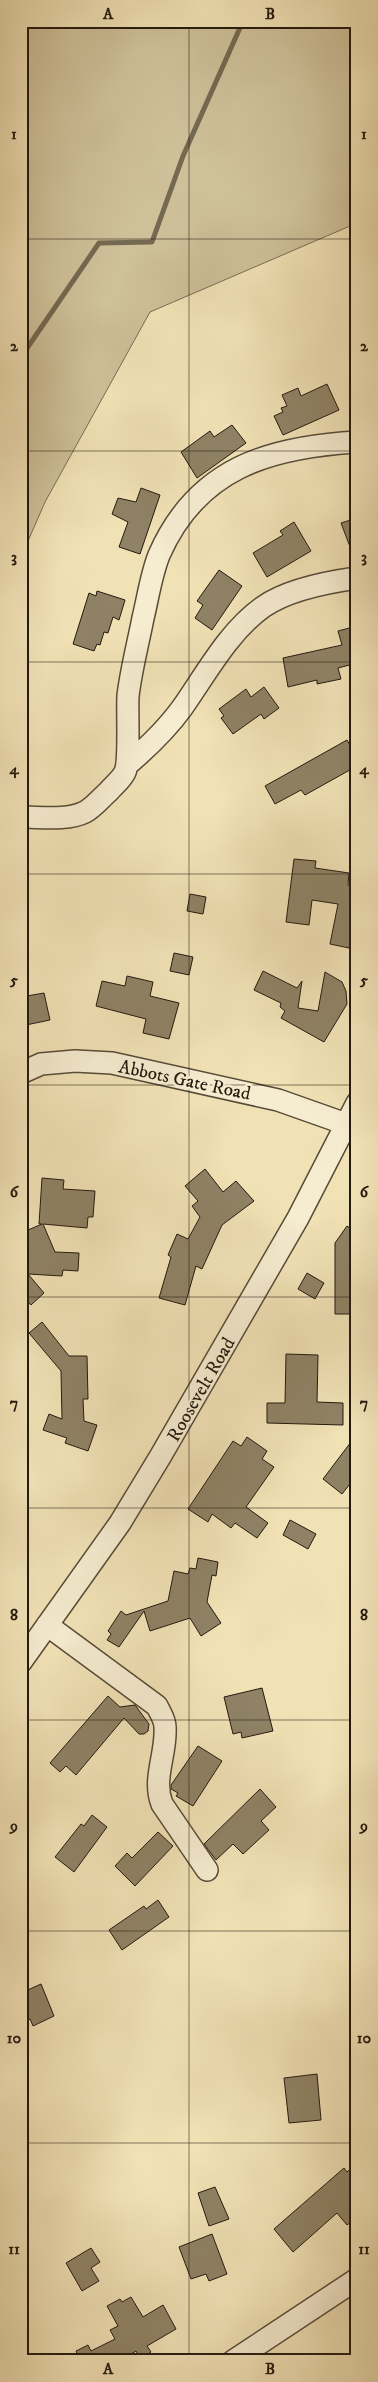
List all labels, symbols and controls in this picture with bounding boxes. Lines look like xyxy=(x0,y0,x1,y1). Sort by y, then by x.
text: A xyxy=(102,4,114,24)
text: B xyxy=(265,4,275,24)
text: 1 xyxy=(11,124,17,144)
text: 1 xyxy=(361,124,367,144)
text: 2 xyxy=(10,336,19,356)
text: 2 xyxy=(360,336,369,356)
text: 3 xyxy=(11,547,17,567)
text: 3 xyxy=(361,547,367,567)
text: 4 xyxy=(8,759,19,779)
text: 4 xyxy=(358,759,369,779)
text: 5 xyxy=(9,970,18,990)
text: 5 xyxy=(359,970,368,990)
street label: Abbots Gate Road xyxy=(117,1055,253,1106)
text: 6 xyxy=(10,1182,20,1202)
text: 6 xyxy=(360,1182,370,1202)
street label: Roosevelt Road xyxy=(162,1333,241,1446)
text: 7 xyxy=(10,1393,18,1413)
text: 7 xyxy=(360,1393,368,1413)
text: 8 xyxy=(10,1605,18,1625)
text: 8 xyxy=(360,1605,368,1625)
text: 9 xyxy=(9,1816,18,1836)
text: 9 xyxy=(359,1816,368,1836)
text: 10 xyxy=(7,2028,22,2048)
text: 10 xyxy=(357,2028,372,2048)
text: 11 xyxy=(8,2239,20,2259)
text: 11 xyxy=(358,2239,370,2259)
text: A xyxy=(102,2359,114,2379)
text: B xyxy=(265,2359,275,2379)

